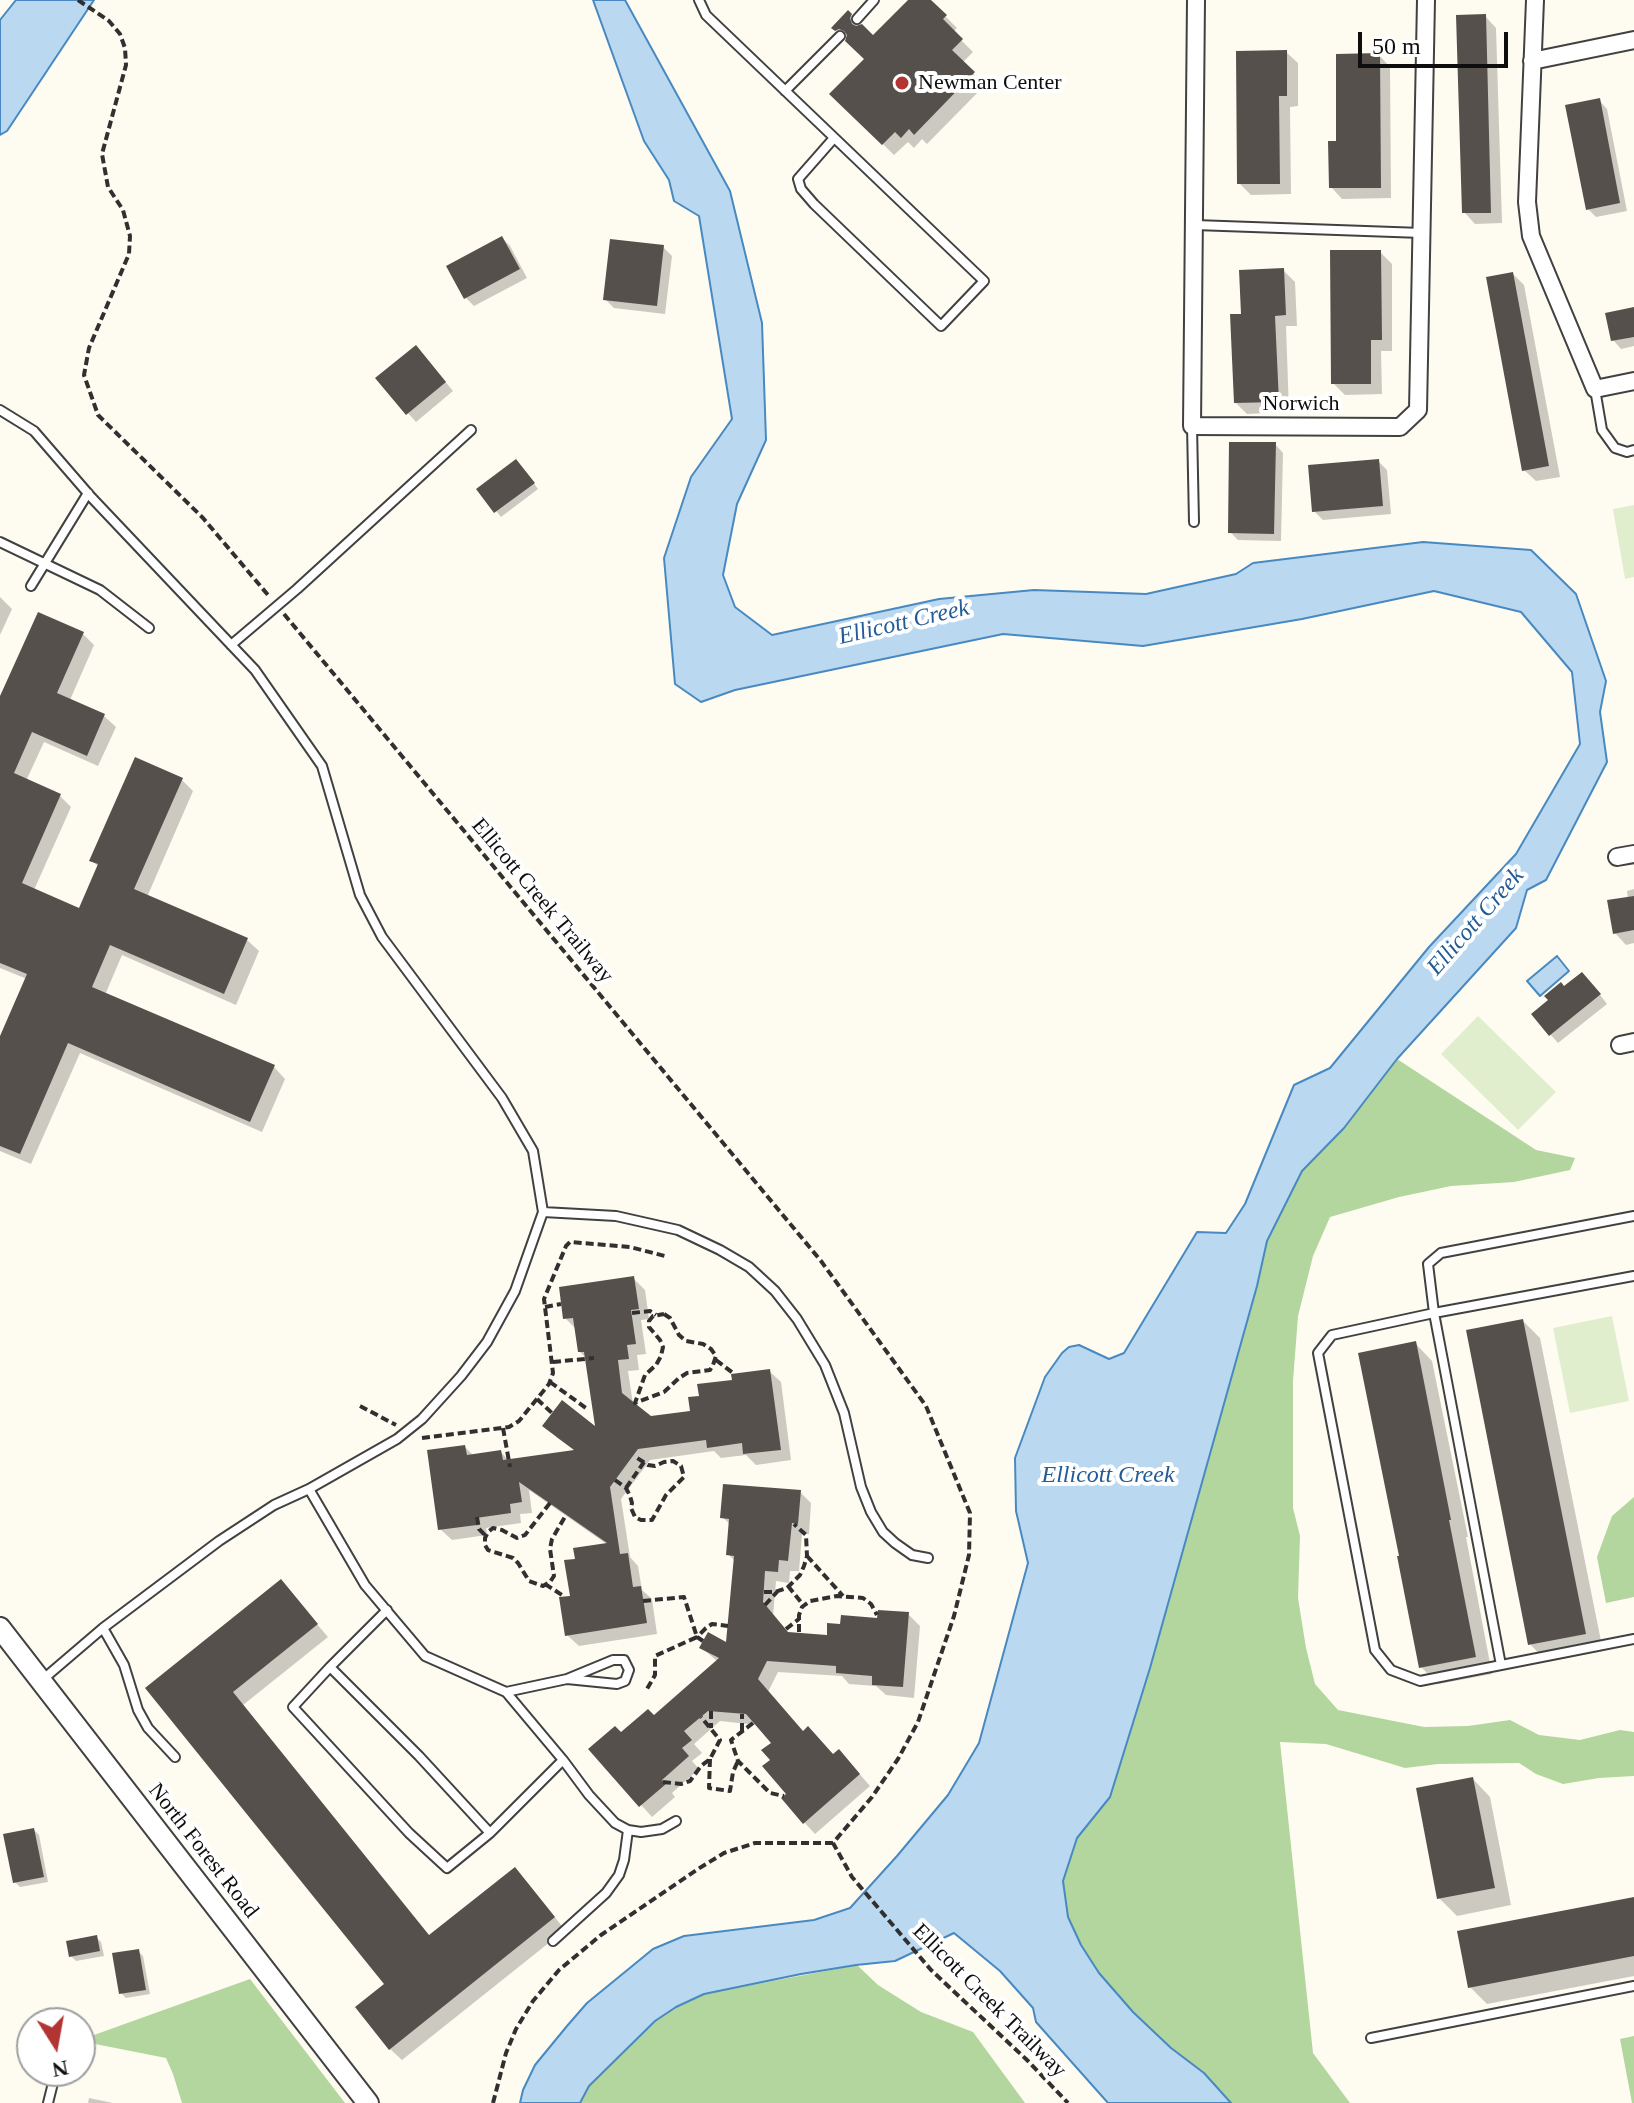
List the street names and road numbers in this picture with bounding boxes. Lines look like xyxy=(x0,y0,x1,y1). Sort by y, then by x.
street label: Norwich xyxy=(1263,391,1339,417)
street label: Ellicott Creek Trailway xyxy=(465,813,619,989)
street label: North Forest Road xyxy=(142,1778,264,1924)
street label: Ellicott Creek Trailway xyxy=(907,1919,1071,2083)

